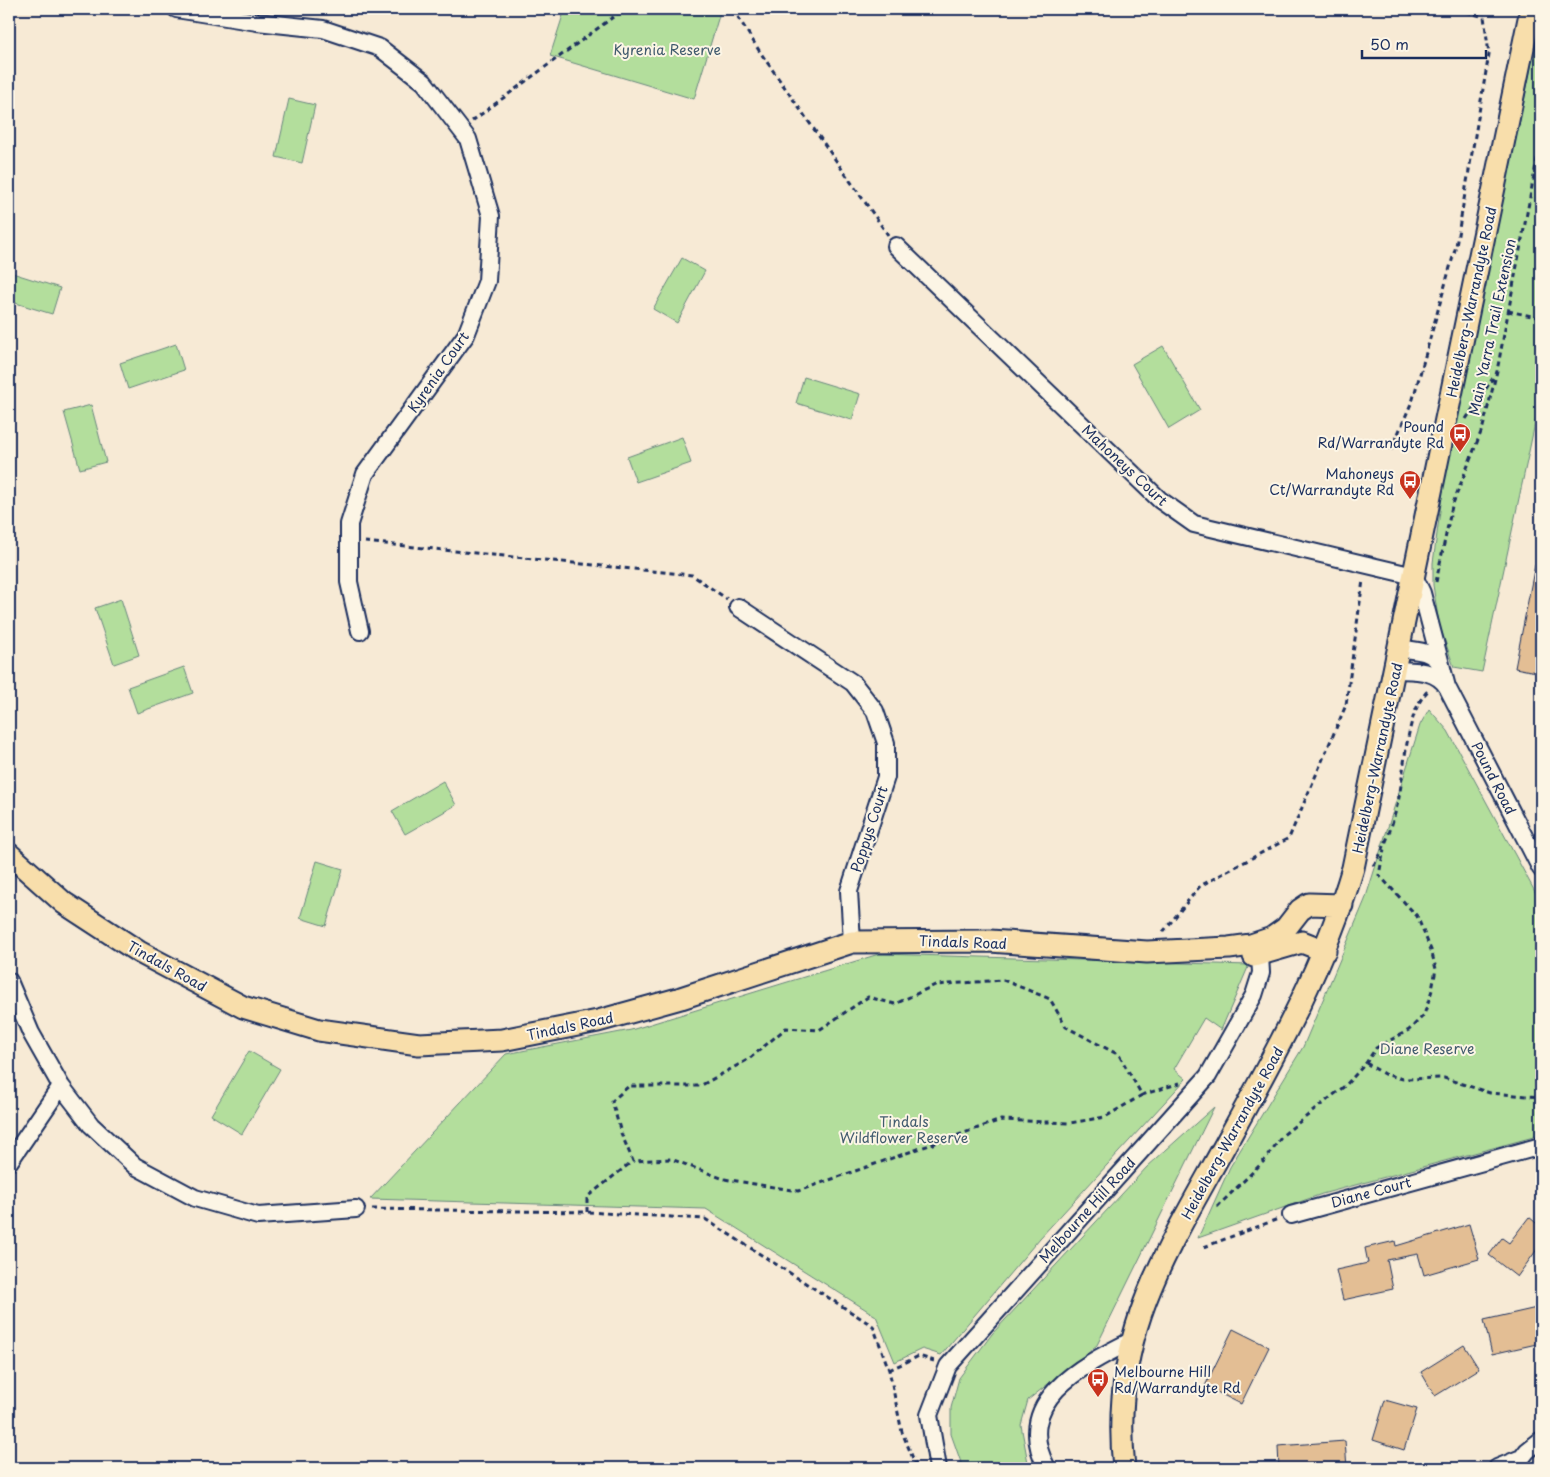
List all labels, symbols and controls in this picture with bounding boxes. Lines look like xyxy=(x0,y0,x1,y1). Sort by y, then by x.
scale bar xyxy=(1362,28,1486,60)
text: 50 m xyxy=(1370,32,1409,55)
park label: Kyrenia Reserve xyxy=(613,39,721,60)
street label: Heidelberg-Warrandyte Road xyxy=(1441,205,1501,399)
street label: Main Yarra Trail Extension xyxy=(1463,237,1521,417)
street label: Kyrenia Court xyxy=(402,327,474,417)
place label: Pound Rd/Warrandyte Rd xyxy=(1317,416,1444,453)
street label: Mahoneys Court xyxy=(1077,420,1173,511)
bus stop icon: Pound Rd/Warrandyte Rd xyxy=(1448,422,1472,453)
place label: Mahoneys Ct/Warrandyte Rd xyxy=(1269,463,1394,500)
bus stop icon: Mahoneys Ct/Warrandyte Rd xyxy=(1398,469,1422,500)
street label: Heidelberg-Warrandyte Road xyxy=(1347,661,1407,855)
street label: Pound Road xyxy=(1467,738,1521,818)
street label: Poppys Court xyxy=(845,783,893,875)
street label: Tindals Road xyxy=(919,930,1007,954)
street label: Tindals Road xyxy=(123,936,211,996)
street label: Tindals Road xyxy=(525,1007,615,1045)
park label: Diane Reserve xyxy=(1380,1038,1474,1059)
street label: Heidelberg-Warrandyte Road xyxy=(1176,1043,1288,1223)
park label: Tindals Wildflower Reserve xyxy=(840,1111,969,1148)
street label: Melbourne Hill Road xyxy=(1034,1153,1140,1267)
street label: Diane Court xyxy=(1329,1171,1414,1213)
place label: Melbourne Hill Rd/Warrandyte Rd xyxy=(1114,1361,1241,1398)
bus stop icon: Melbourne Hill Rd/Warrandyte Rd xyxy=(1086,1367,1110,1398)

